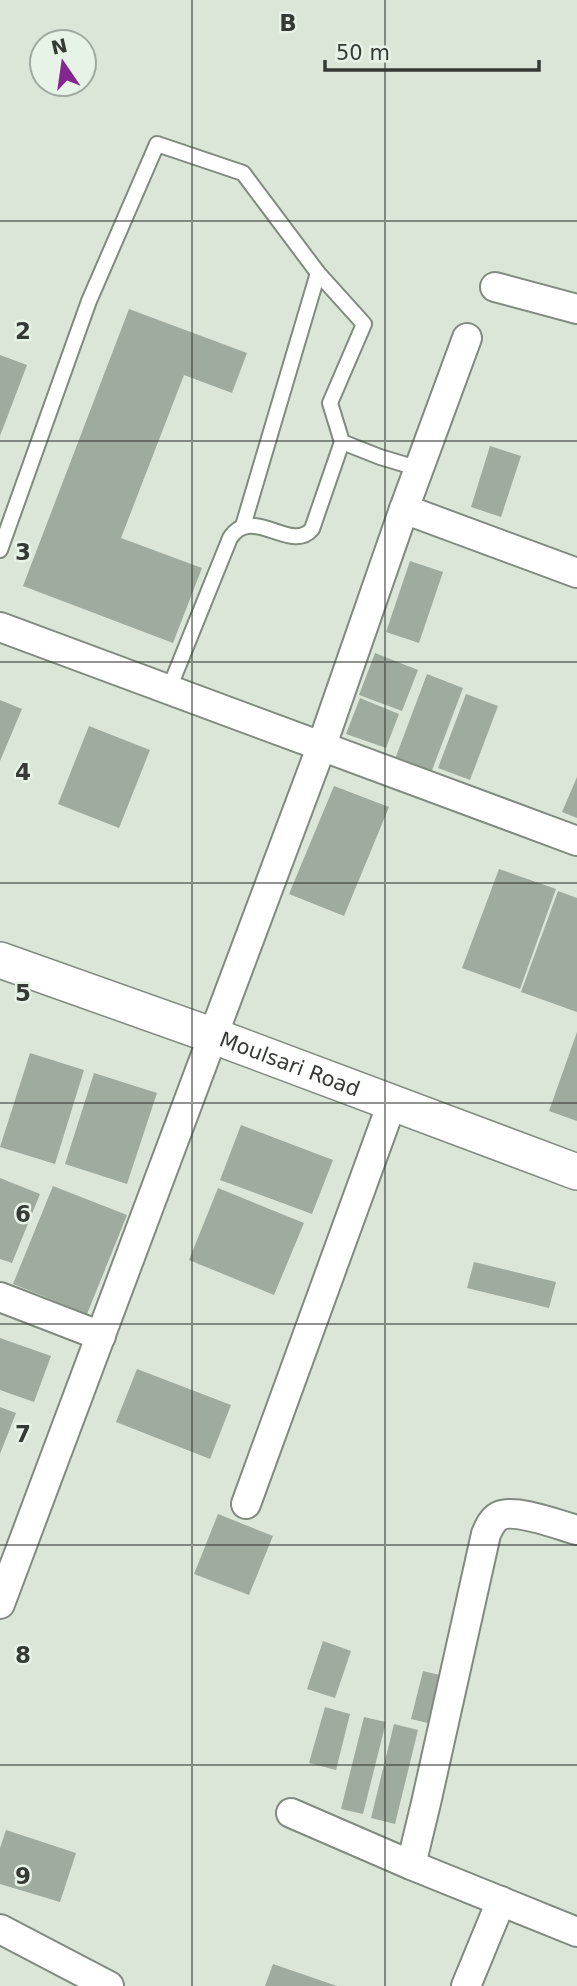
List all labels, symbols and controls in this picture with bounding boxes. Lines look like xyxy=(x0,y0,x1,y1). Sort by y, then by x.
text: B xyxy=(279,10,297,36)
north arrow xyxy=(28,28,98,98)
scale bar xyxy=(325,28,538,72)
text: N xyxy=(49,34,69,59)
text: 50 m xyxy=(336,41,390,65)
text: 2 xyxy=(15,318,31,344)
text: 3 xyxy=(15,539,31,565)
text: 4 xyxy=(15,759,31,785)
text: 5 xyxy=(15,980,31,1006)
street label: Moulsari Road xyxy=(216,1027,363,1102)
text: 6 xyxy=(15,1201,31,1227)
text: 7 xyxy=(15,1421,31,1447)
text: 8 xyxy=(15,1642,31,1668)
text: 9 xyxy=(15,1863,31,1889)

